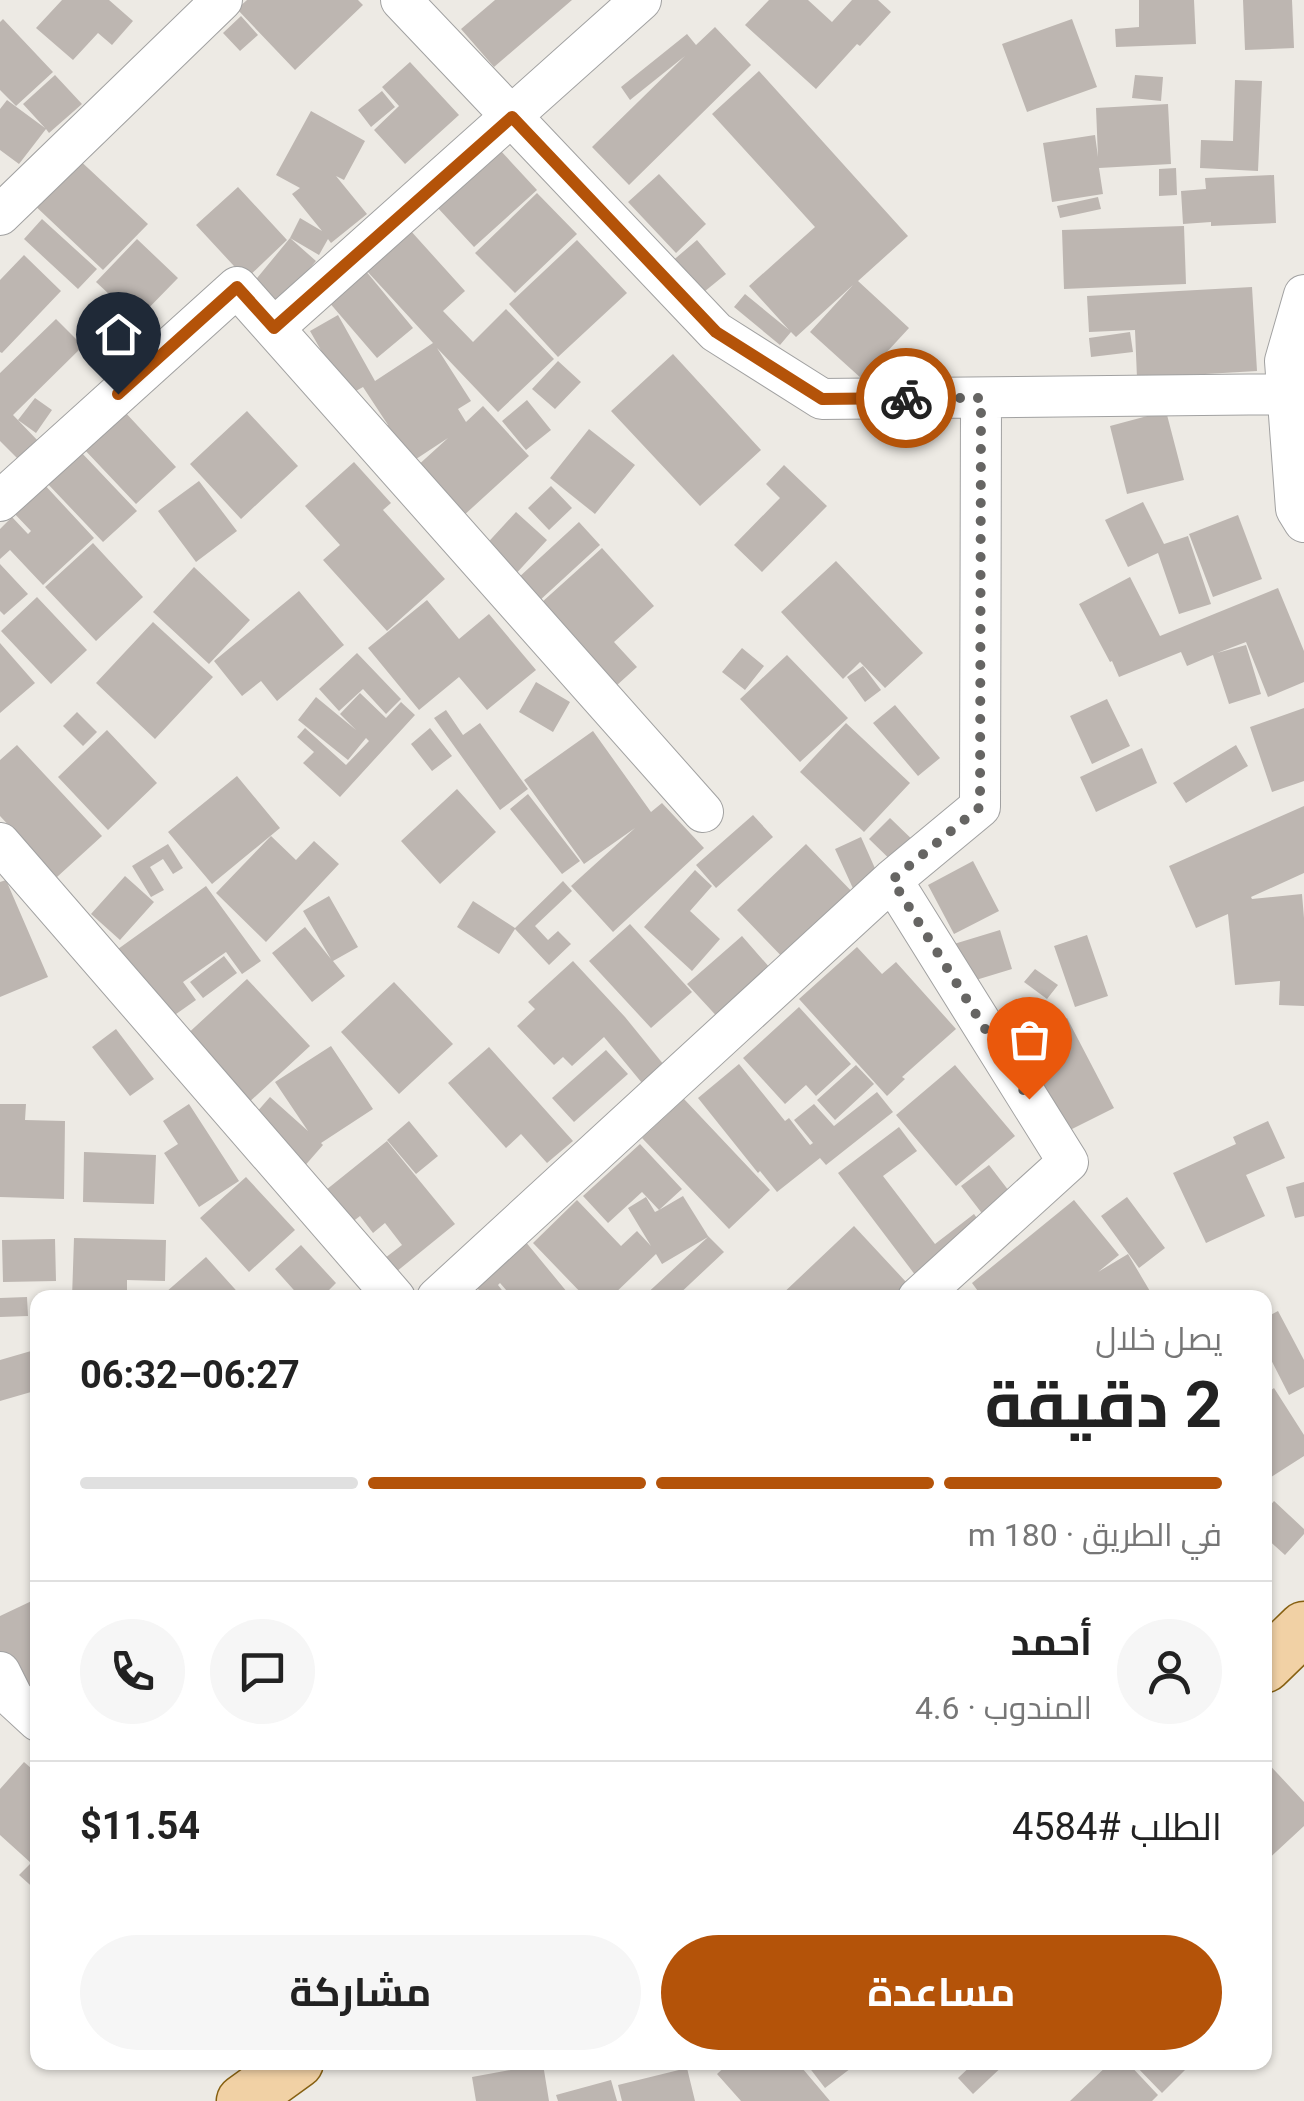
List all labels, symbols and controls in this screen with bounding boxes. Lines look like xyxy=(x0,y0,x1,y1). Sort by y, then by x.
pin xyxy=(76,292,161,395)
icon: home xyxy=(91,307,146,362)
courier xyxy=(856,348,956,448)
icon: bike xyxy=(879,371,934,426)
pin xyxy=(987,997,1072,1100)
icon: bag xyxy=(1002,1012,1057,1067)
text: يصل خلال xyxy=(1095,1320,1222,1358)
text: 06:27–06:32 xyxy=(80,1353,300,1397)
text: 2 دقيقة xyxy=(985,1367,1222,1443)
text: في الطريق · 180 m xyxy=(968,1516,1222,1554)
button: phone xyxy=(80,1619,185,1724)
button: chat xyxy=(210,1619,315,1724)
button: person xyxy=(1117,1619,1222,1724)
text: أحمد xyxy=(1011,1620,1092,1664)
text: المندوب · 4.6 xyxy=(915,1689,1092,1727)
text: $11.54 xyxy=(80,1804,200,1848)
text: الطلب #4584 xyxy=(1012,1805,1222,1849)
button: مشاركة xyxy=(80,1935,641,2050)
button: مساعدة xyxy=(661,1935,1222,2050)

